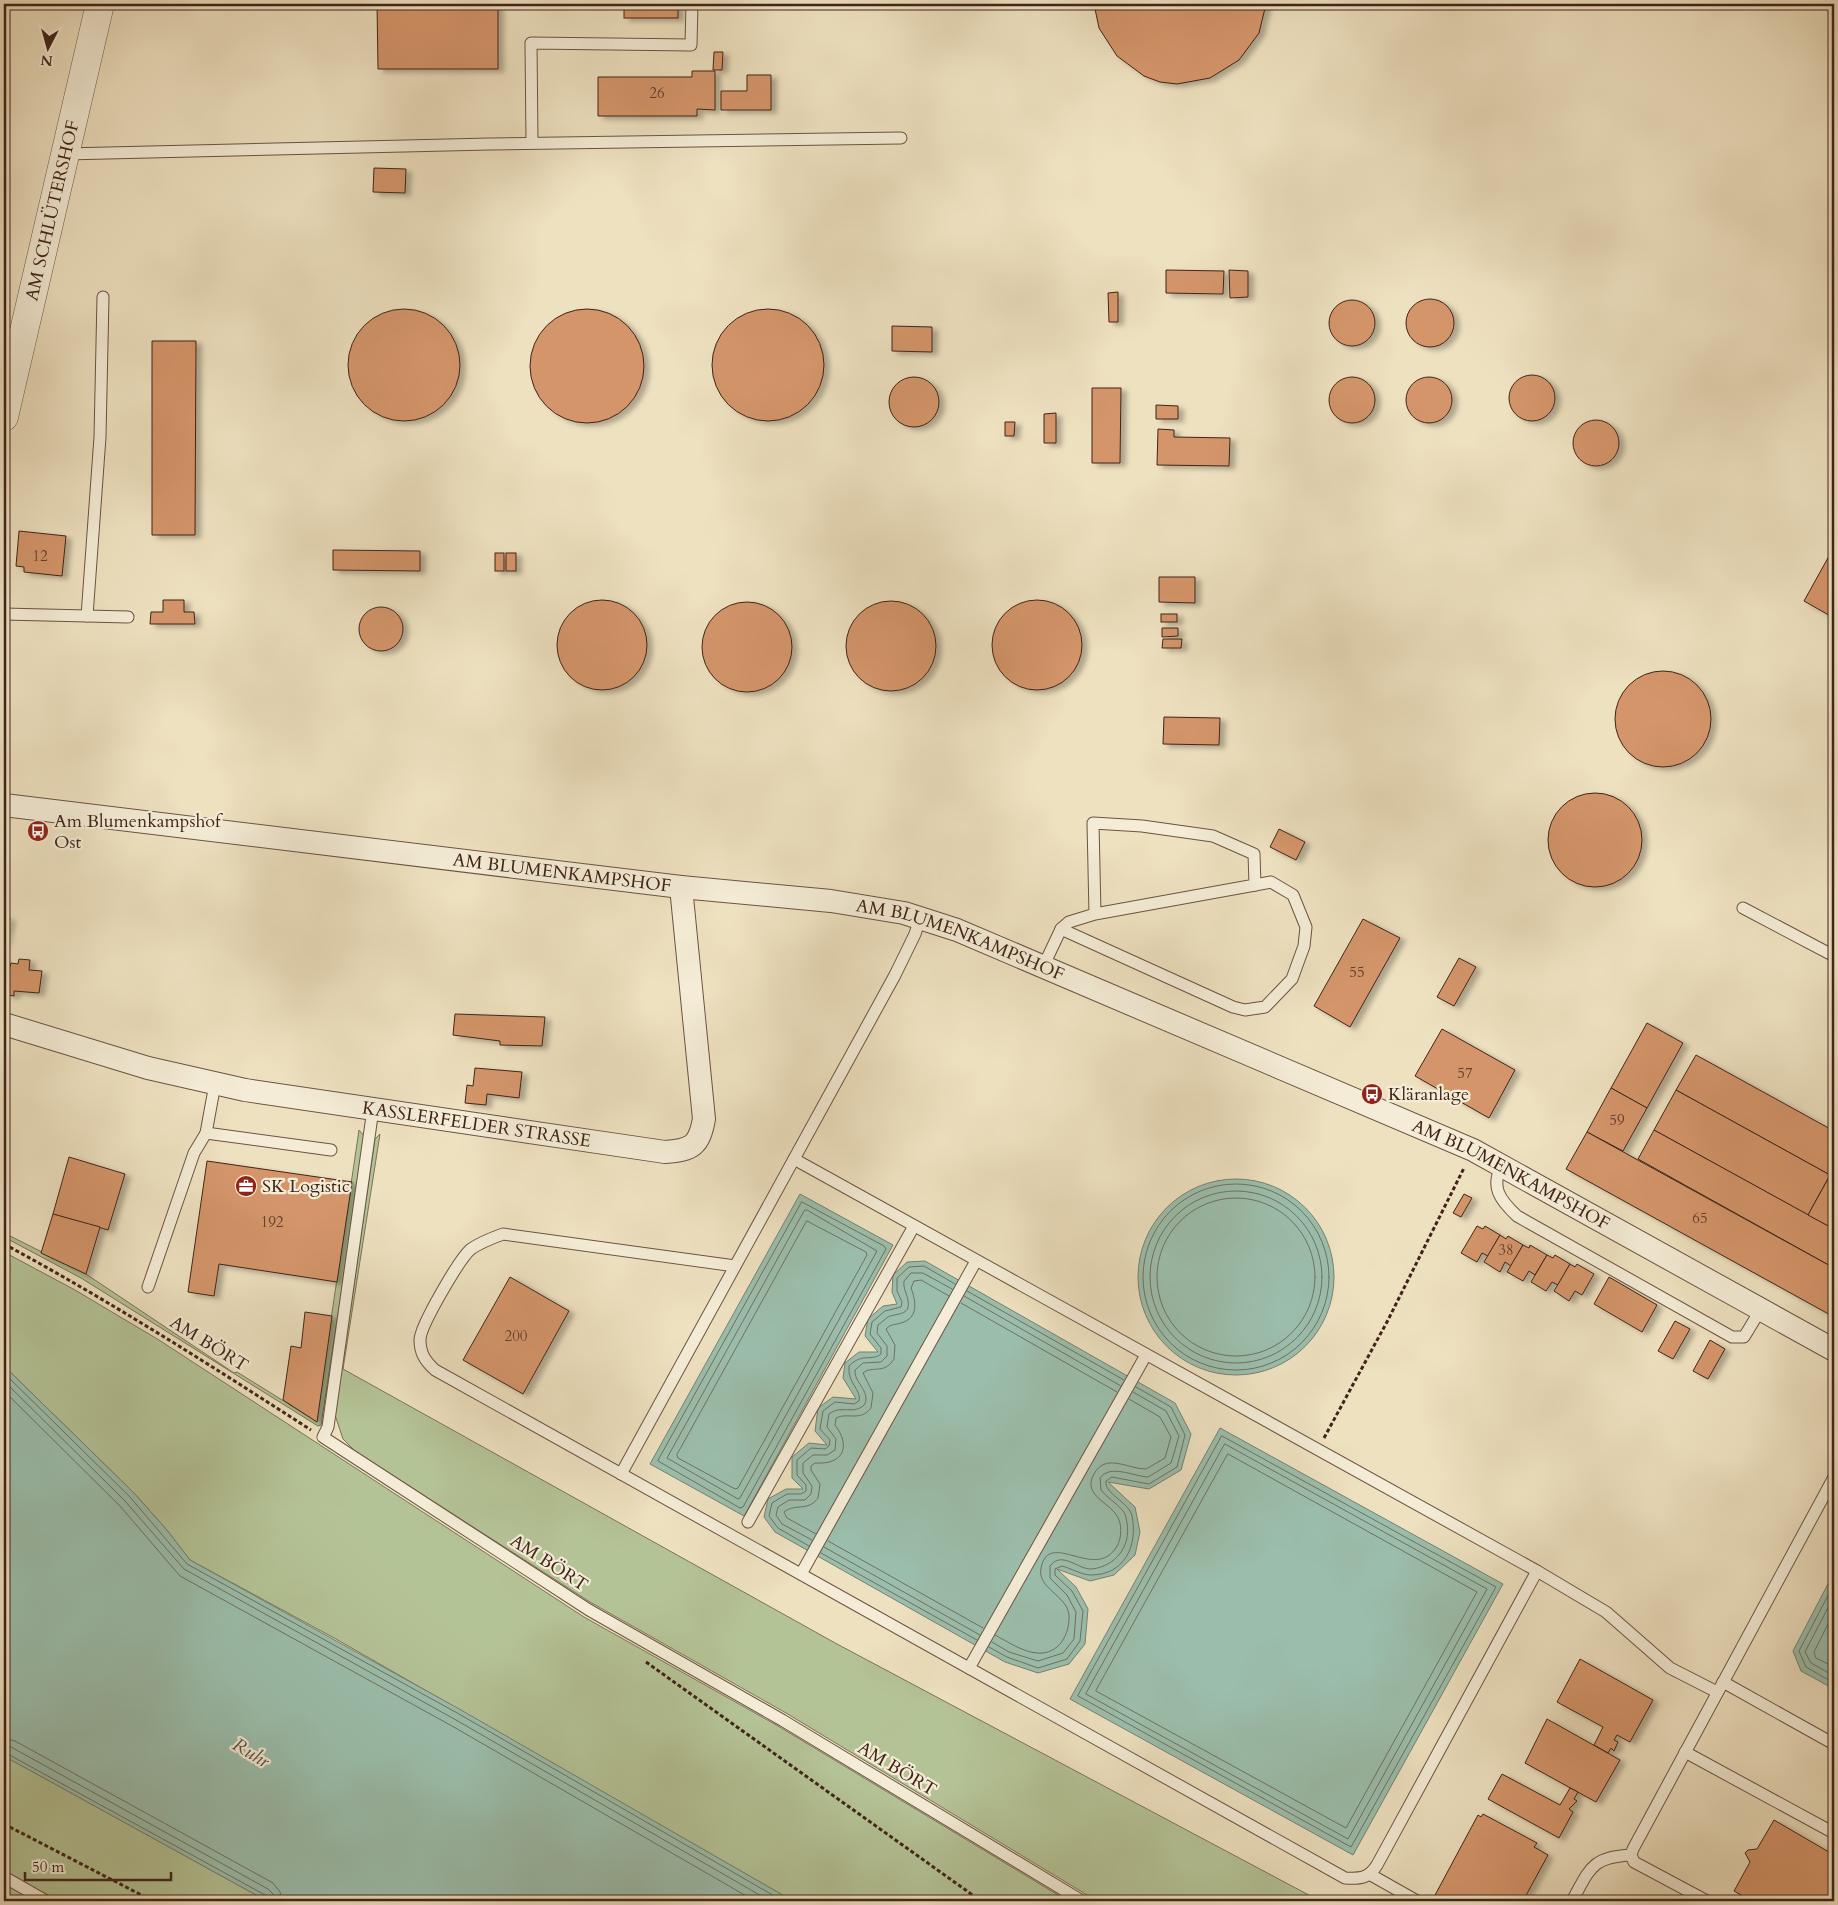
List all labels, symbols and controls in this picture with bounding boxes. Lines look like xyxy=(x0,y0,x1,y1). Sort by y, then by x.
north arrow xyxy=(22,22,72,72)
text: N xyxy=(40,50,54,71)
house number: 26 xyxy=(649,83,665,103)
street label: AM SCHLÜTERSHOF xyxy=(19,118,85,303)
house number: 12 xyxy=(32,546,48,566)
place label: Am Blumenkampshof Ost xyxy=(54,809,224,855)
bus stop icon: Am Blumenkampshof Ost xyxy=(26,819,50,843)
street label: AM BLUMENKAMPSHOF xyxy=(451,847,672,898)
street label: AM BLUMENKAMPSHOF xyxy=(854,893,1068,987)
house number: 55 xyxy=(1349,962,1365,982)
house number: 57 xyxy=(1457,1063,1473,1083)
bus stop icon: Kläranlage xyxy=(1360,1082,1384,1106)
place label: Kläranlage xyxy=(1388,1082,1469,1107)
street label: KASSLERFELDER STRASSE xyxy=(360,1095,592,1153)
house number: 59 xyxy=(1609,1110,1625,1130)
street label: AM BLUMENKAMPSHOF xyxy=(1408,1113,1614,1236)
office icon: SK Logistic xyxy=(234,1174,258,1198)
place label: SK Logistic xyxy=(262,1174,350,1199)
house number: 65 xyxy=(1692,1208,1708,1228)
house number: 192 xyxy=(260,1212,284,1232)
house number: 38 xyxy=(1498,1240,1514,1260)
street label: AM BÖRT xyxy=(165,1310,253,1378)
house number: 200 xyxy=(504,1326,528,1346)
street label: AM BÖRT xyxy=(505,1529,593,1597)
water label: Ruhr xyxy=(228,1732,275,1775)
street label: AM BÖRT xyxy=(853,1736,941,1802)
scale bar xyxy=(25,1850,171,1882)
text: 50 m xyxy=(32,1857,64,1877)

